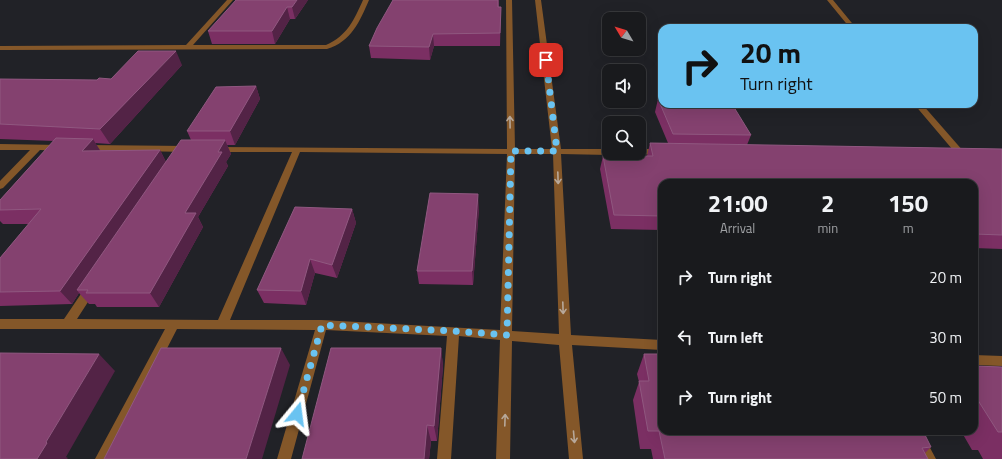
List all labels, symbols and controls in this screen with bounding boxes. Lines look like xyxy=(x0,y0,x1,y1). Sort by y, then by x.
north arrow xyxy=(602,12,646,56)
map controls xyxy=(602,12,646,160)
text: 20 m xyxy=(740,31,801,74)
icon: right xyxy=(674,40,726,92)
pin xyxy=(529,43,563,77)
icon: arrive xyxy=(535,49,557,71)
button: sound xyxy=(602,64,646,108)
text: Turn right xyxy=(740,70,813,97)
one-way arrow xyxy=(506,116,514,129)
button: search xyxy=(602,116,646,160)
one-way arrow xyxy=(554,171,562,184)
text: 21:00 xyxy=(708,185,768,221)
text: 2 xyxy=(821,185,835,221)
text: 150 xyxy=(888,185,928,221)
text: Arrival xyxy=(720,218,755,238)
text: min xyxy=(817,218,838,238)
text: m xyxy=(903,218,914,238)
icon: right xyxy=(674,266,696,288)
text: Turn right xyxy=(708,266,772,289)
text: 20 m xyxy=(929,266,962,289)
one-way arrow xyxy=(560,301,567,314)
icon: left xyxy=(674,326,696,348)
text: Turn left xyxy=(708,326,763,349)
text: 30 m xyxy=(929,326,962,349)
icon: right xyxy=(674,386,696,408)
text: Turn right xyxy=(708,386,772,409)
text: 50 m xyxy=(929,386,962,409)
position arrow xyxy=(276,393,318,435)
one-way arrow xyxy=(501,414,508,427)
one-way arrow xyxy=(570,430,578,443)

